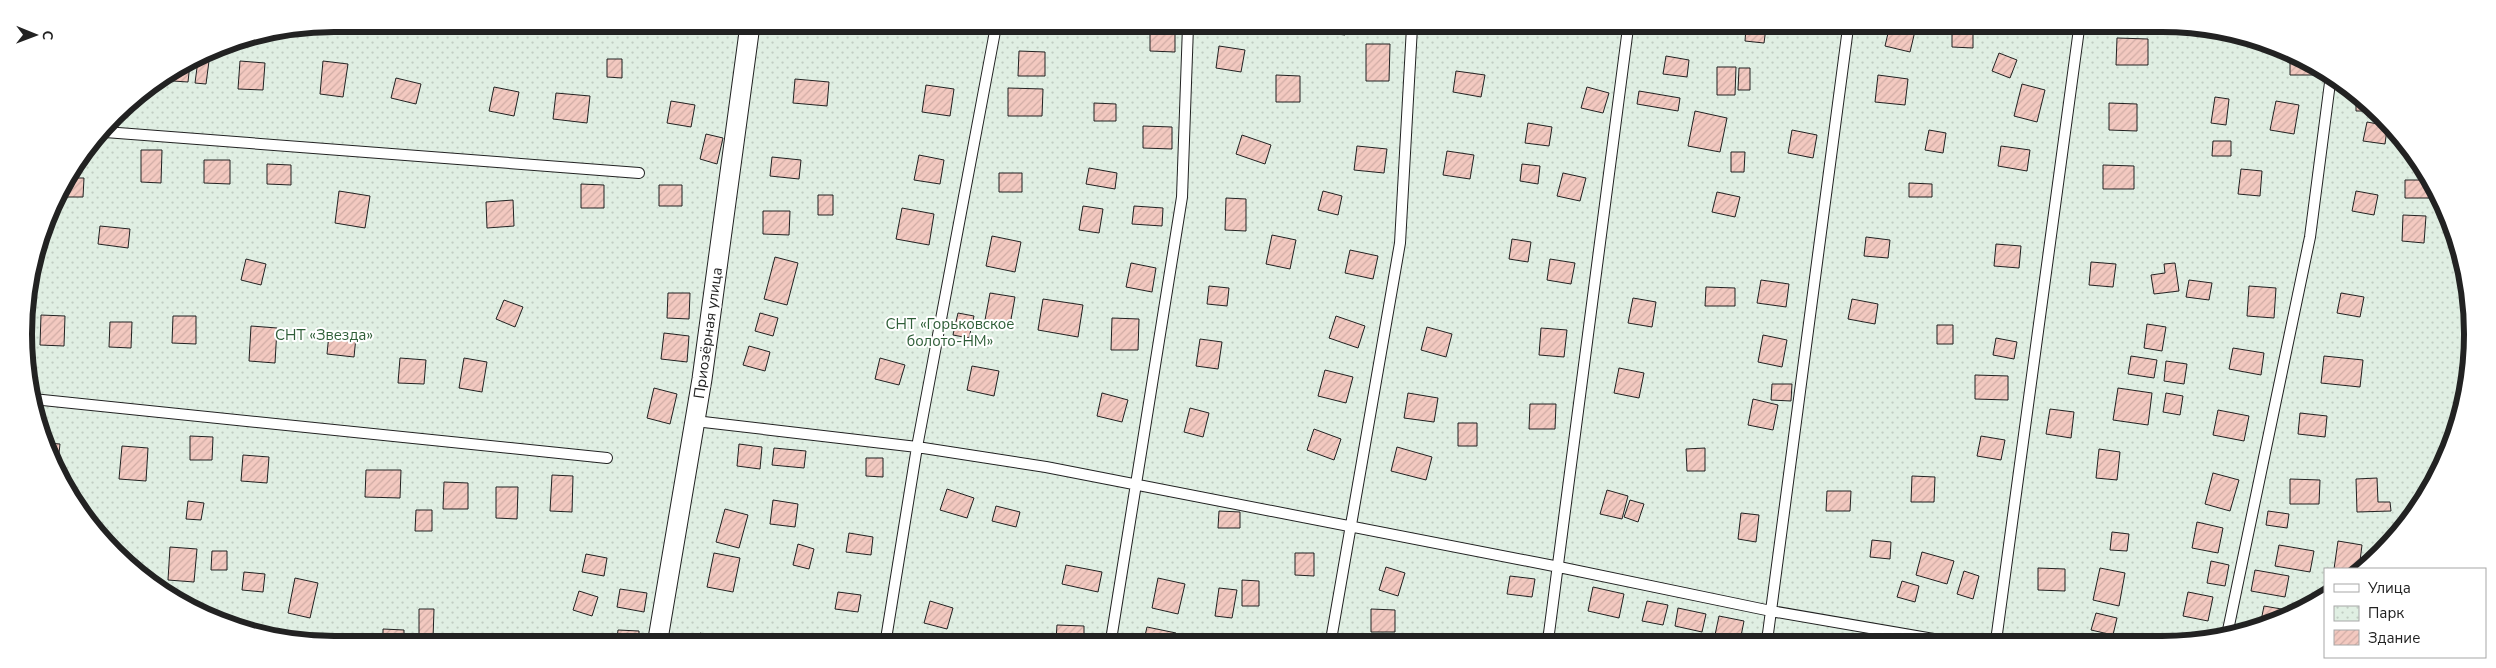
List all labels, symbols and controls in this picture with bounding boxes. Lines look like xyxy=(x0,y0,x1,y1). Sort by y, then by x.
north arrow xyxy=(10,10,60,60)
text: С xyxy=(38,30,57,41)
street label: Приозёрная улица xyxy=(689,266,727,400)
park label: СНТ «Горьковское болото-НМ» xyxy=(886,314,1014,351)
park label: СНТ «Звезда» xyxy=(275,325,373,345)
legend xyxy=(2324,568,2486,658)
text: Улица xyxy=(2367,578,2411,598)
text: Парк xyxy=(2368,603,2404,623)
text: Здание xyxy=(2368,628,2420,648)

